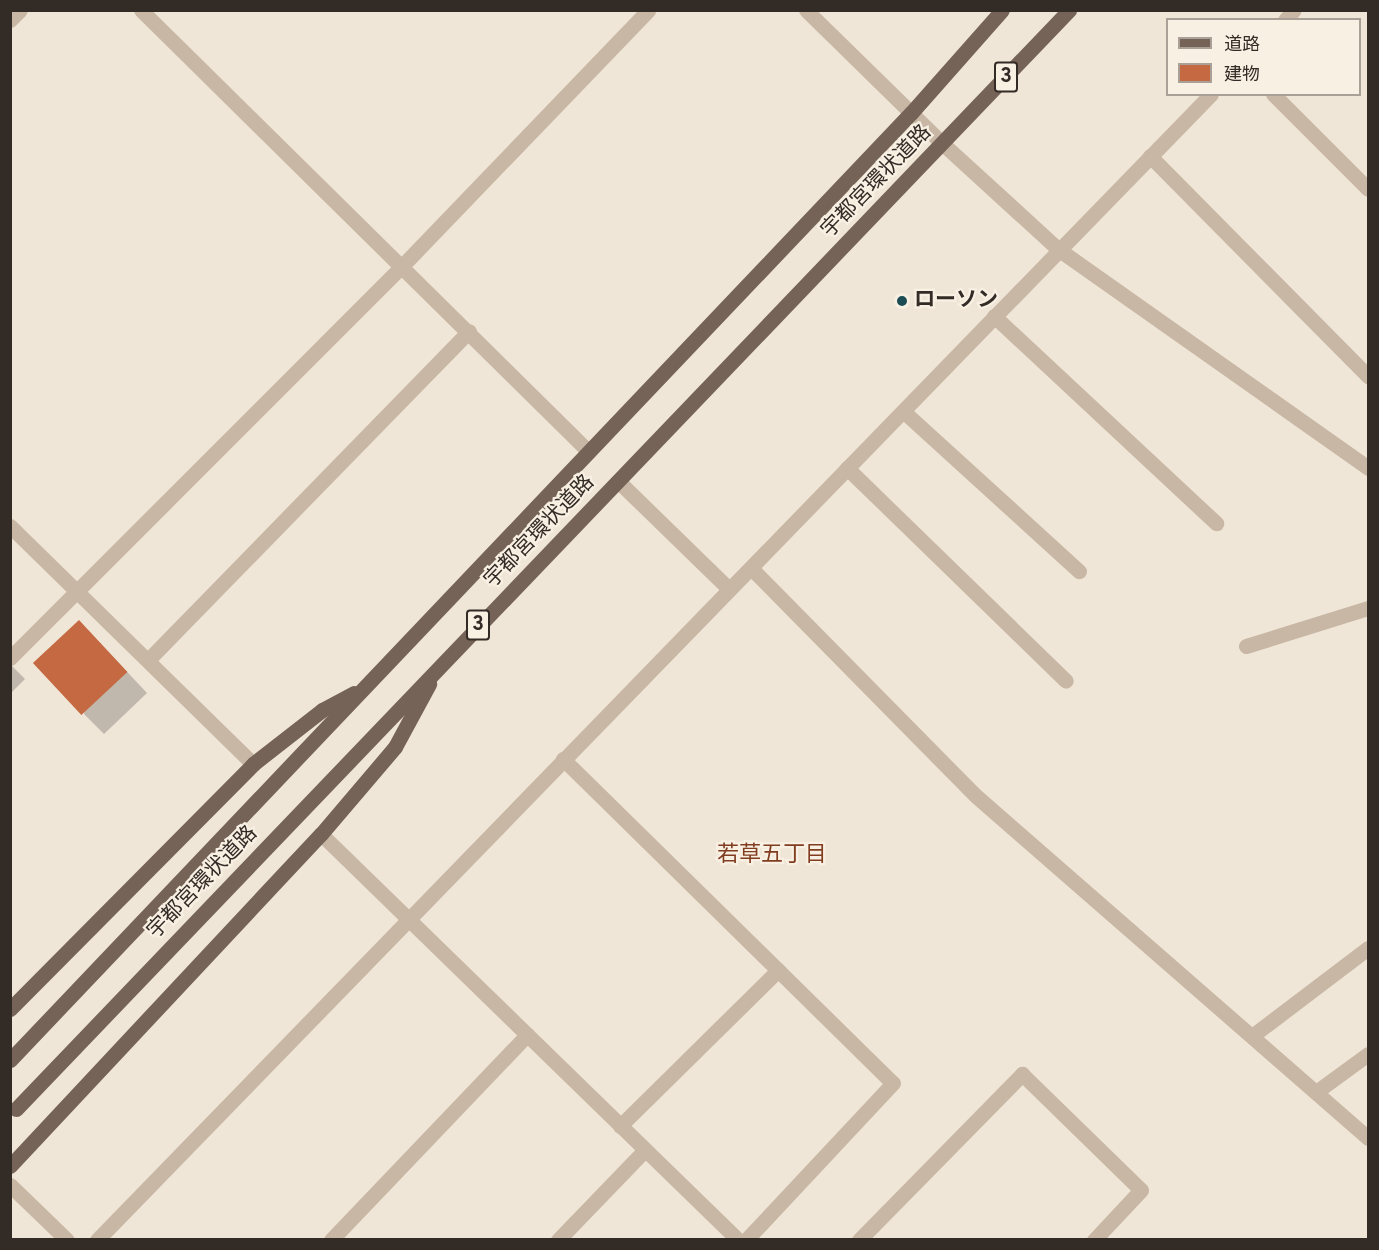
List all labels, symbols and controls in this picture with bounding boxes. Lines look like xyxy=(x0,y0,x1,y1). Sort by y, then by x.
legend xyxy=(1166,18,1361,96)
text: 道路 xyxy=(1224,34,1260,57)
road number: 3 xyxy=(994,60,1018,94)
text: 建物 xyxy=(1224,64,1260,87)
street label: 宇都宮環状道路 xyxy=(817,120,937,244)
place label: ローソン xyxy=(914,288,998,314)
marker: ローソン xyxy=(895,294,909,308)
street label: 宇都宮環状道路 xyxy=(480,470,600,594)
road number: 3 xyxy=(466,608,490,642)
street label: 宇都宮環状道路 xyxy=(143,821,263,945)
district label: 若草五丁目 xyxy=(717,843,827,869)

